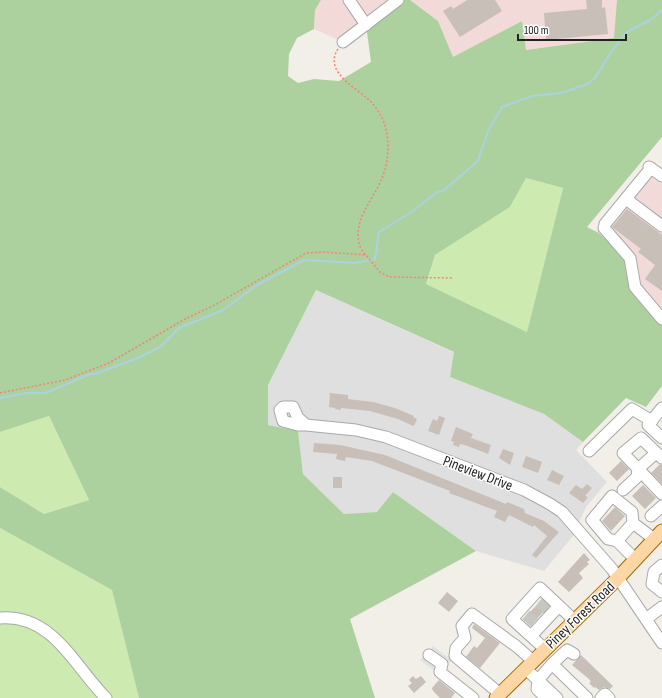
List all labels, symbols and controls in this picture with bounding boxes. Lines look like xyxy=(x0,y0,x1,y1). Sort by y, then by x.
scale bar xyxy=(518,16,626,42)
text: 100 m xyxy=(524,23,549,38)
street label: Pineview Drive xyxy=(440,452,515,495)
street label: Piney Forest Road xyxy=(542,578,619,653)

